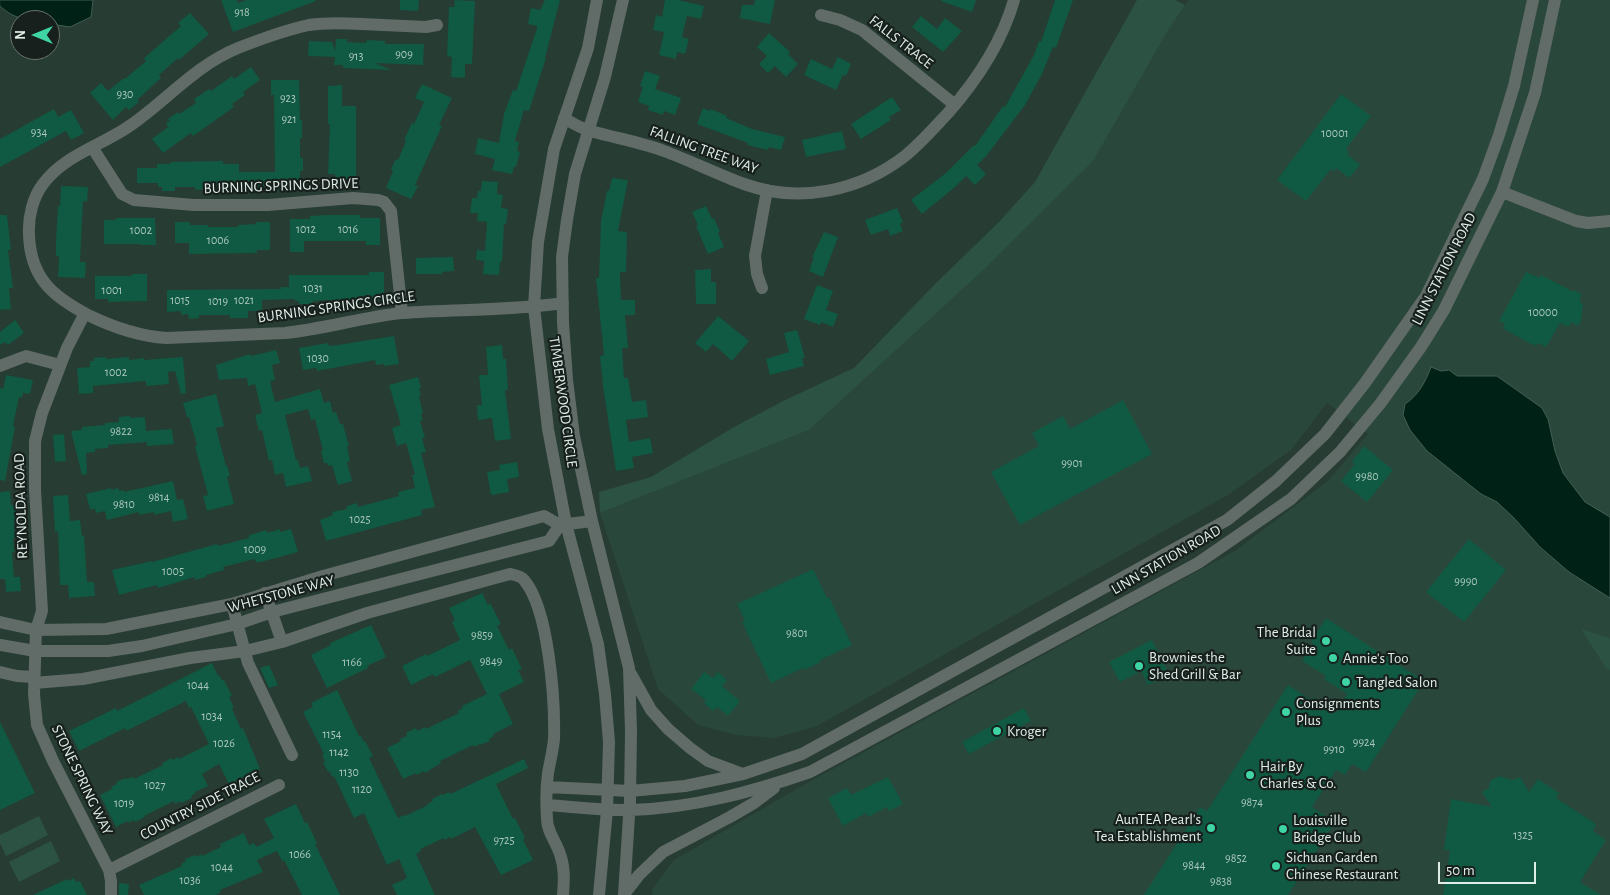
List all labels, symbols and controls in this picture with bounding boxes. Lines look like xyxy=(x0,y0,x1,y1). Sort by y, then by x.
house number: 918 xyxy=(234,5,250,19)
north arrow xyxy=(10,10,60,60)
street label: FALLS TRACE xyxy=(866,12,936,72)
text: N xyxy=(14,30,28,40)
house number: 909 xyxy=(395,47,413,61)
house number: 913 xyxy=(349,49,363,63)
house number: 930 xyxy=(117,87,133,101)
house number: 923 xyxy=(280,91,296,105)
house number: 921 xyxy=(281,112,297,126)
street label: FALLING TREE WAY xyxy=(647,122,761,178)
house number: 934 xyxy=(31,125,47,139)
house number: 10001 xyxy=(1321,126,1349,140)
street label: BURNING SPRINGS DRIVE xyxy=(203,174,359,198)
street label: LINN STATION ROAD xyxy=(1408,210,1480,328)
house number: 1012 xyxy=(296,222,316,236)
house number: 1016 xyxy=(338,222,358,236)
house number: 1002 xyxy=(130,223,152,237)
house number: 1006 xyxy=(207,233,229,247)
house number: 1031 xyxy=(303,281,323,295)
house number: 1001 xyxy=(102,283,122,297)
street label: BURNING SPRINGS CIRCLE xyxy=(256,287,416,327)
house number: 1015 xyxy=(170,293,190,307)
house number: 1021 xyxy=(234,293,254,307)
house number: 1019 xyxy=(208,294,228,308)
house number: 10000 xyxy=(1528,305,1558,319)
street label: TIMBERWOOD CIRCLE xyxy=(545,335,581,469)
house number: 1030 xyxy=(307,351,329,365)
house number: 1002 xyxy=(105,365,127,379)
house number: 9822 xyxy=(110,424,132,438)
street label: REYNOLDA ROAD xyxy=(10,453,32,559)
house number: 9901 xyxy=(1061,456,1083,470)
house number: 9980 xyxy=(1355,469,1379,483)
house number: 9814 xyxy=(148,490,170,504)
house number: 9810 xyxy=(113,497,135,511)
house number: 1025 xyxy=(350,512,370,526)
street label: LINN STATION ROAD xyxy=(1108,521,1224,599)
house number: 1009 xyxy=(244,542,266,556)
house number: 1005 xyxy=(162,564,184,578)
street label: WHETSTONE WAY xyxy=(226,571,336,617)
house number: 9990 xyxy=(1454,574,1478,588)
place label: The Bridal Suite xyxy=(1257,623,1316,658)
house number: 9801 xyxy=(786,626,808,640)
house number: 9859 xyxy=(471,628,493,642)
marker: The Bridal Suite xyxy=(1320,635,1332,647)
place label: Brownies the Shed Grill & Bar xyxy=(1149,648,1241,683)
place label: Annie's Too xyxy=(1343,649,1409,667)
marker: Annie's Too xyxy=(1327,652,1339,664)
house number: 9849 xyxy=(480,654,502,668)
house number: 1166 xyxy=(342,655,362,669)
marker: Brownies the Shed Grill & Bar xyxy=(1133,660,1145,672)
place label: Tangled Salon xyxy=(1356,673,1437,691)
marker: Tangled Salon xyxy=(1340,676,1352,688)
house number: 1044 xyxy=(187,678,209,692)
place label: Consignments Plus xyxy=(1296,694,1380,729)
marker: Consignments Plus xyxy=(1280,706,1292,718)
house number: 1034 xyxy=(201,709,223,723)
street label: STONE SPRING WAY xyxy=(47,722,117,838)
place label: Kroger xyxy=(1007,722,1046,740)
marker: Kroger xyxy=(991,725,1003,737)
house number: 1154 xyxy=(322,727,342,741)
house number: 9924 xyxy=(1353,735,1375,749)
house number: 1026 xyxy=(213,736,235,750)
house number: 9910 xyxy=(1323,742,1345,756)
house number: 1142 xyxy=(329,745,349,759)
place label: Hair By Charles & Co. xyxy=(1260,757,1336,792)
house number: 1130 xyxy=(339,765,359,779)
street label: COUNTRY SIDE TRACE xyxy=(137,768,263,844)
marker: Hair By Charles & Co. xyxy=(1244,769,1256,781)
house number: 1027 xyxy=(145,778,165,792)
house number: 1120 xyxy=(352,782,372,796)
house number: 9874 xyxy=(1241,795,1263,809)
house number: 1019 xyxy=(114,796,134,810)
place label: AunTEA Pearl's Tea Establishment xyxy=(1094,810,1201,845)
place label: Louisville Bridge Club xyxy=(1293,811,1361,846)
marker: AunTEA Pearl's Tea Establishment xyxy=(1205,822,1217,834)
marker: Louisville Bridge Club xyxy=(1277,823,1289,835)
house number: 1325 xyxy=(1513,828,1533,842)
house number: 9725 xyxy=(493,833,515,847)
house number: 1066 xyxy=(289,847,311,861)
place label: Sichuan Garden Chinese Restaurant xyxy=(1286,848,1398,883)
house number: 9852 xyxy=(1225,851,1247,865)
scale bar xyxy=(1440,852,1538,884)
house number: 9844 xyxy=(1183,858,1205,872)
house number: 1044 xyxy=(211,860,233,874)
marker: Sichuan Garden Chinese Restaurant xyxy=(1270,860,1282,872)
text: 50 m xyxy=(1446,863,1475,878)
house number: 1036 xyxy=(179,873,201,887)
house number: 9838 xyxy=(1210,874,1232,888)

